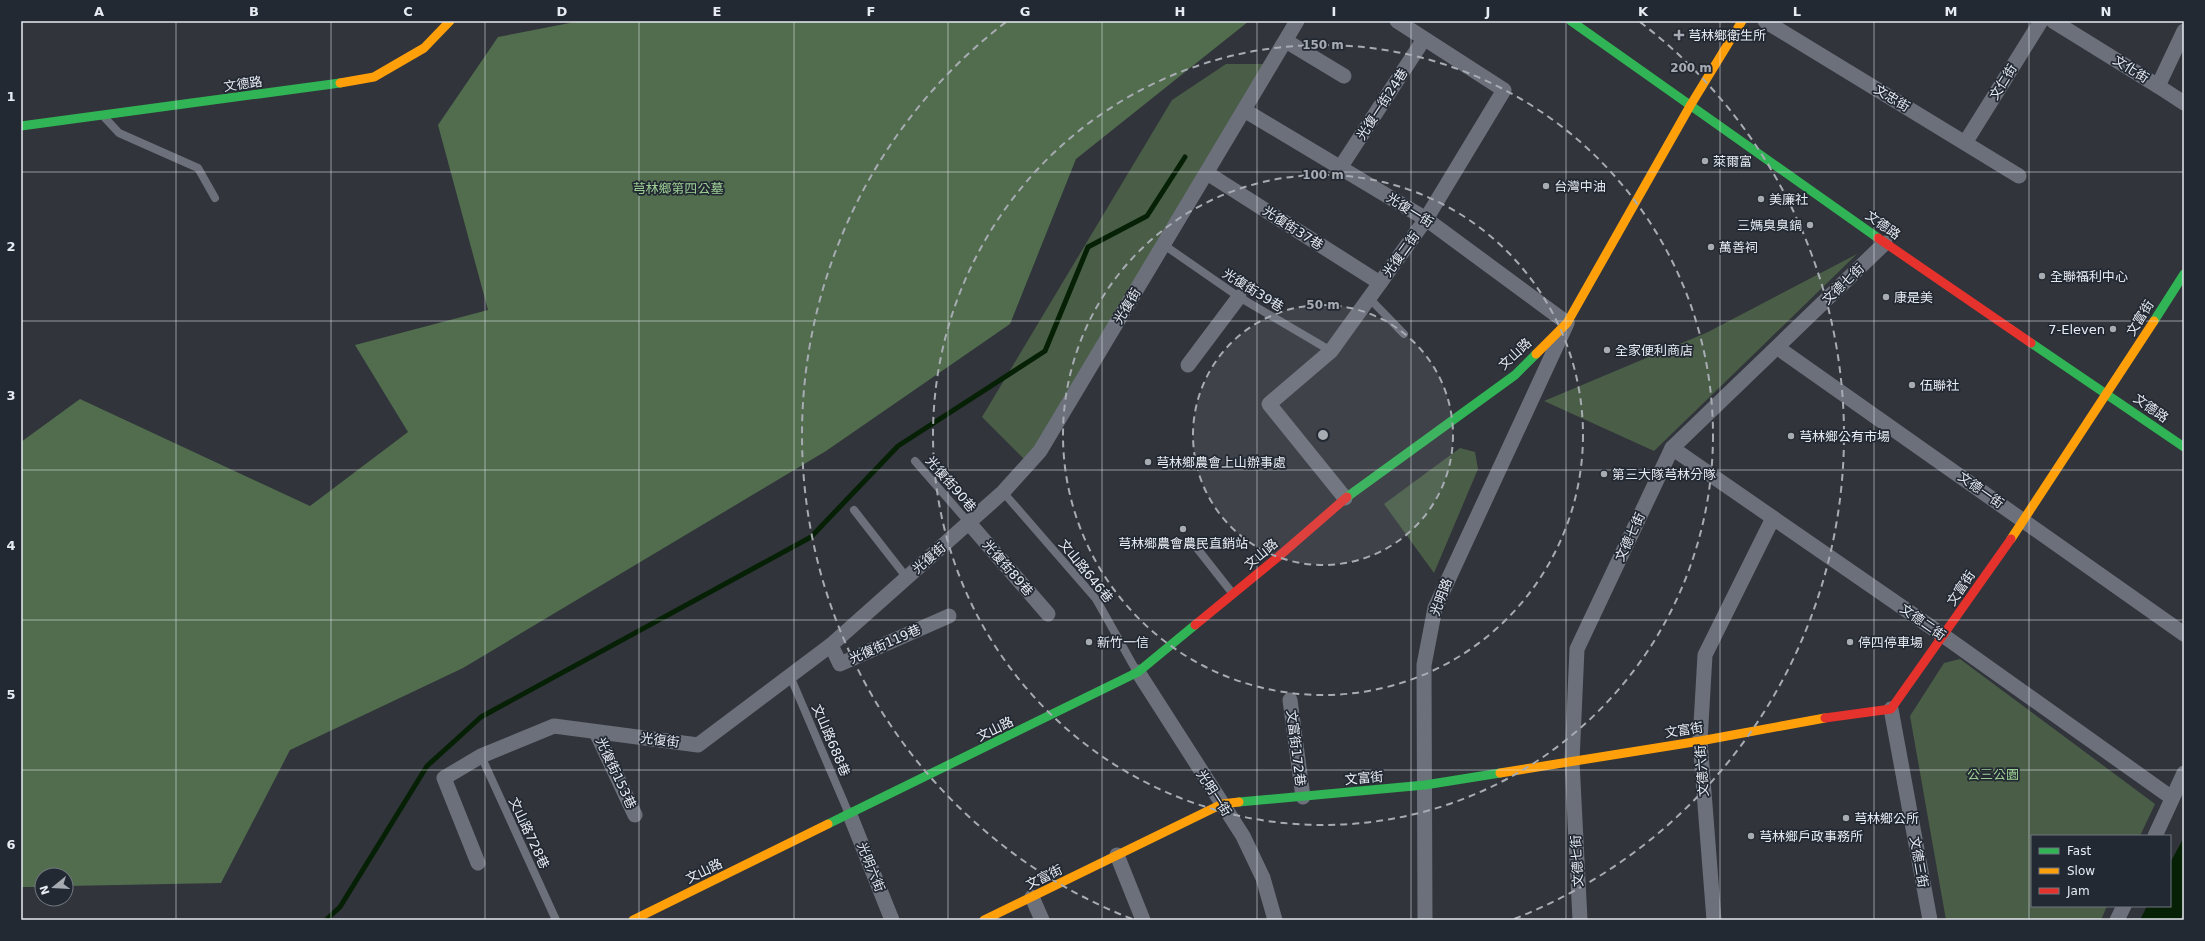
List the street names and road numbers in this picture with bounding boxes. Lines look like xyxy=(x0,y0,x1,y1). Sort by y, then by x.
street label: 文化街 xyxy=(2110,52,2152,86)
street label: 文仁街 xyxy=(1986,61,2020,103)
street label: 光復一街24巷 xyxy=(1354,66,1410,142)
street label: 文德路 xyxy=(223,74,263,94)
street label: 文忠街 xyxy=(1871,82,1913,114)
street label: 光復一街 xyxy=(1384,190,1436,230)
street label: 光復街37巷 xyxy=(1260,203,1326,253)
street label: 文德路 xyxy=(1863,208,1903,242)
street label: 光復二街 xyxy=(1380,229,1422,279)
street label: 文德七街 xyxy=(1819,261,1867,307)
street label: 光復街39巷 xyxy=(1220,265,1286,315)
street label: 光復街 xyxy=(1111,285,1143,327)
street label: 文富街 xyxy=(2123,297,2157,339)
street label: 文山路 xyxy=(1496,335,1534,373)
street label: 文德路 xyxy=(2131,391,2171,425)
street label: 光復街90巷 xyxy=(923,453,979,515)
street label: 文德一街 xyxy=(1955,469,2007,511)
street label: 文德七街 xyxy=(1612,510,1648,564)
street label: 文山路646巷 xyxy=(1056,536,1116,606)
street label: 文山路 xyxy=(1241,536,1281,572)
street label: 光復街89巷 xyxy=(980,537,1036,599)
street label: 光復街 xyxy=(909,540,949,576)
street label: 文富街 xyxy=(1944,568,1978,608)
street label: 光明路 xyxy=(1427,576,1455,618)
street label: 文德二街 xyxy=(1897,601,1949,643)
street label: 光復街119巷 xyxy=(847,622,923,666)
street label: 文山路688巷 xyxy=(809,702,853,778)
street label: 文富街172巷 xyxy=(1284,709,1308,787)
street label: 文山路 xyxy=(974,714,1016,744)
street label: 文富街 xyxy=(1664,720,1704,740)
street label: 光復街 xyxy=(640,730,680,750)
street label: 光復街153巷 xyxy=(593,735,639,811)
street label: 文德六街 xyxy=(1693,745,1711,797)
street label: 光明一街 xyxy=(1194,767,1234,819)
street label: 文富街 xyxy=(1344,769,1384,787)
street label: 文山路728巷 xyxy=(506,795,552,871)
street label: 文德七街 xyxy=(1568,835,1586,887)
street label: 文德三街 xyxy=(1907,835,1931,889)
street label: 光明六街 xyxy=(854,840,888,894)
street label: 文山路 xyxy=(683,856,725,886)
street label: 文富街 xyxy=(1023,862,1065,892)

